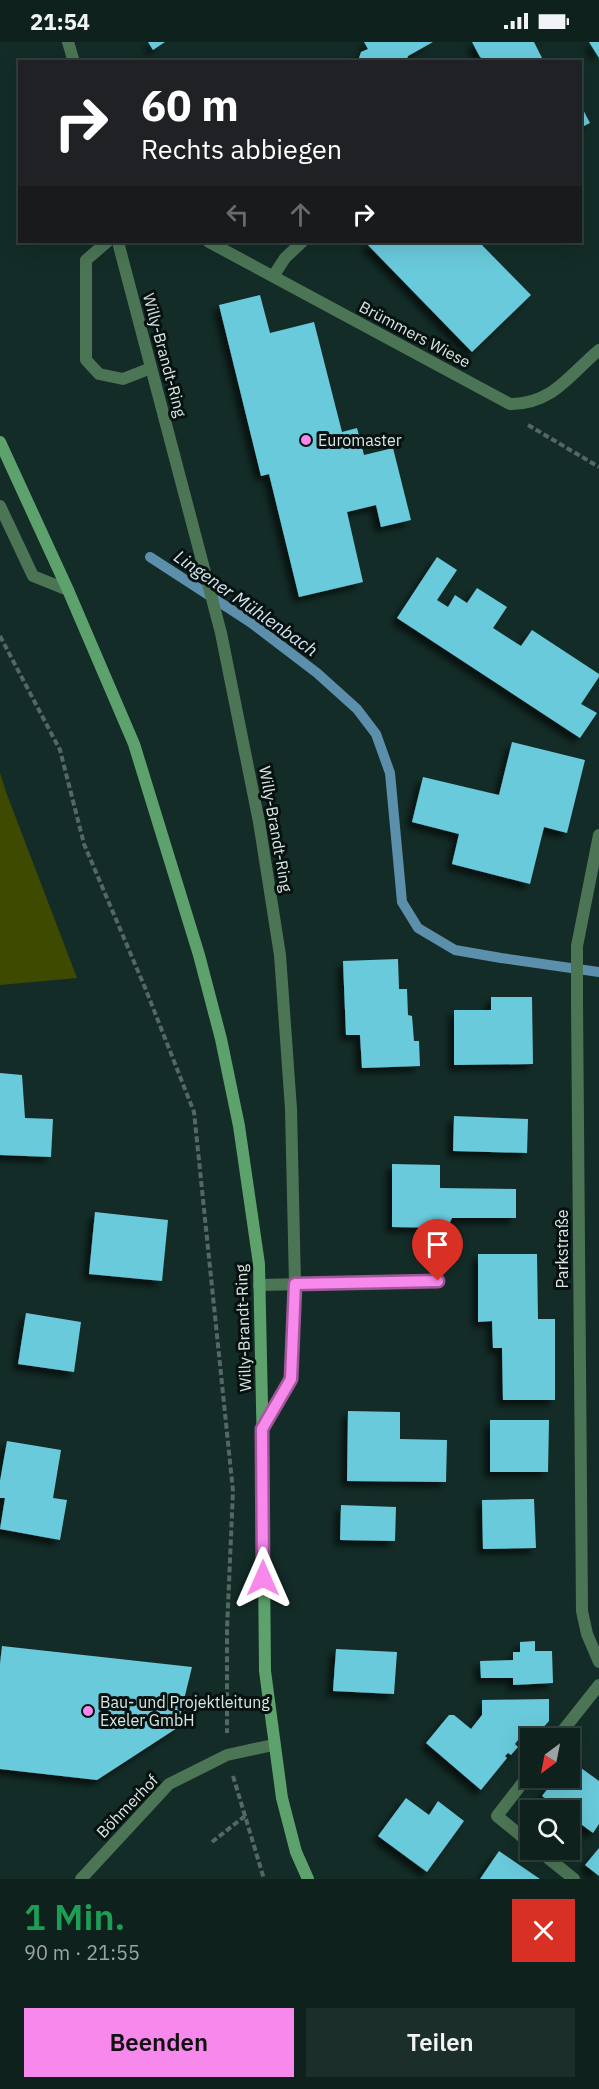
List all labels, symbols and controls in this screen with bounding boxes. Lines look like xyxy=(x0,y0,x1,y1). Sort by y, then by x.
text: 21:54 xyxy=(30,7,90,36)
text: 60 m xyxy=(141,78,239,133)
icon: right xyxy=(42,84,120,162)
text: Rechts abbiegen xyxy=(141,131,342,166)
icon: left xyxy=(221,198,254,231)
icon: ahead xyxy=(284,198,317,231)
icon: right xyxy=(347,198,380,231)
street label: Willy-Brandt-Ring xyxy=(139,291,191,420)
street label: Brümmers Wiese xyxy=(356,296,474,372)
place label: Euromaster xyxy=(318,430,402,450)
marker: Euromaster xyxy=(299,433,313,447)
water label: Lingener Mühlenbach xyxy=(170,545,322,661)
street label: Willy-Brandt-Ring xyxy=(255,764,297,894)
street label: Parkstraße xyxy=(552,1209,572,1288)
pin xyxy=(412,1219,463,1281)
icon: arrive xyxy=(421,1228,454,1261)
street label: Willy-Brandt-Ring xyxy=(231,1263,255,1392)
position arrow xyxy=(231,1546,295,1610)
place label: Bau- und Projektleitung Exeler GmbH xyxy=(100,1692,270,1730)
marker: Bau- und Projektleitung Exeler GmbH xyxy=(81,1704,95,1718)
north arrow xyxy=(520,1728,580,1788)
map controls xyxy=(520,1728,580,1860)
street label: Böhmerhof xyxy=(92,1770,162,1842)
button: search xyxy=(520,1800,580,1860)
text: 1 Min. xyxy=(24,1893,125,1940)
button: close xyxy=(512,1899,575,1962)
text: 90 m · 21:55 xyxy=(24,1939,140,1966)
button: Beenden xyxy=(24,2008,294,2077)
button: Teilen xyxy=(306,2008,575,2077)

